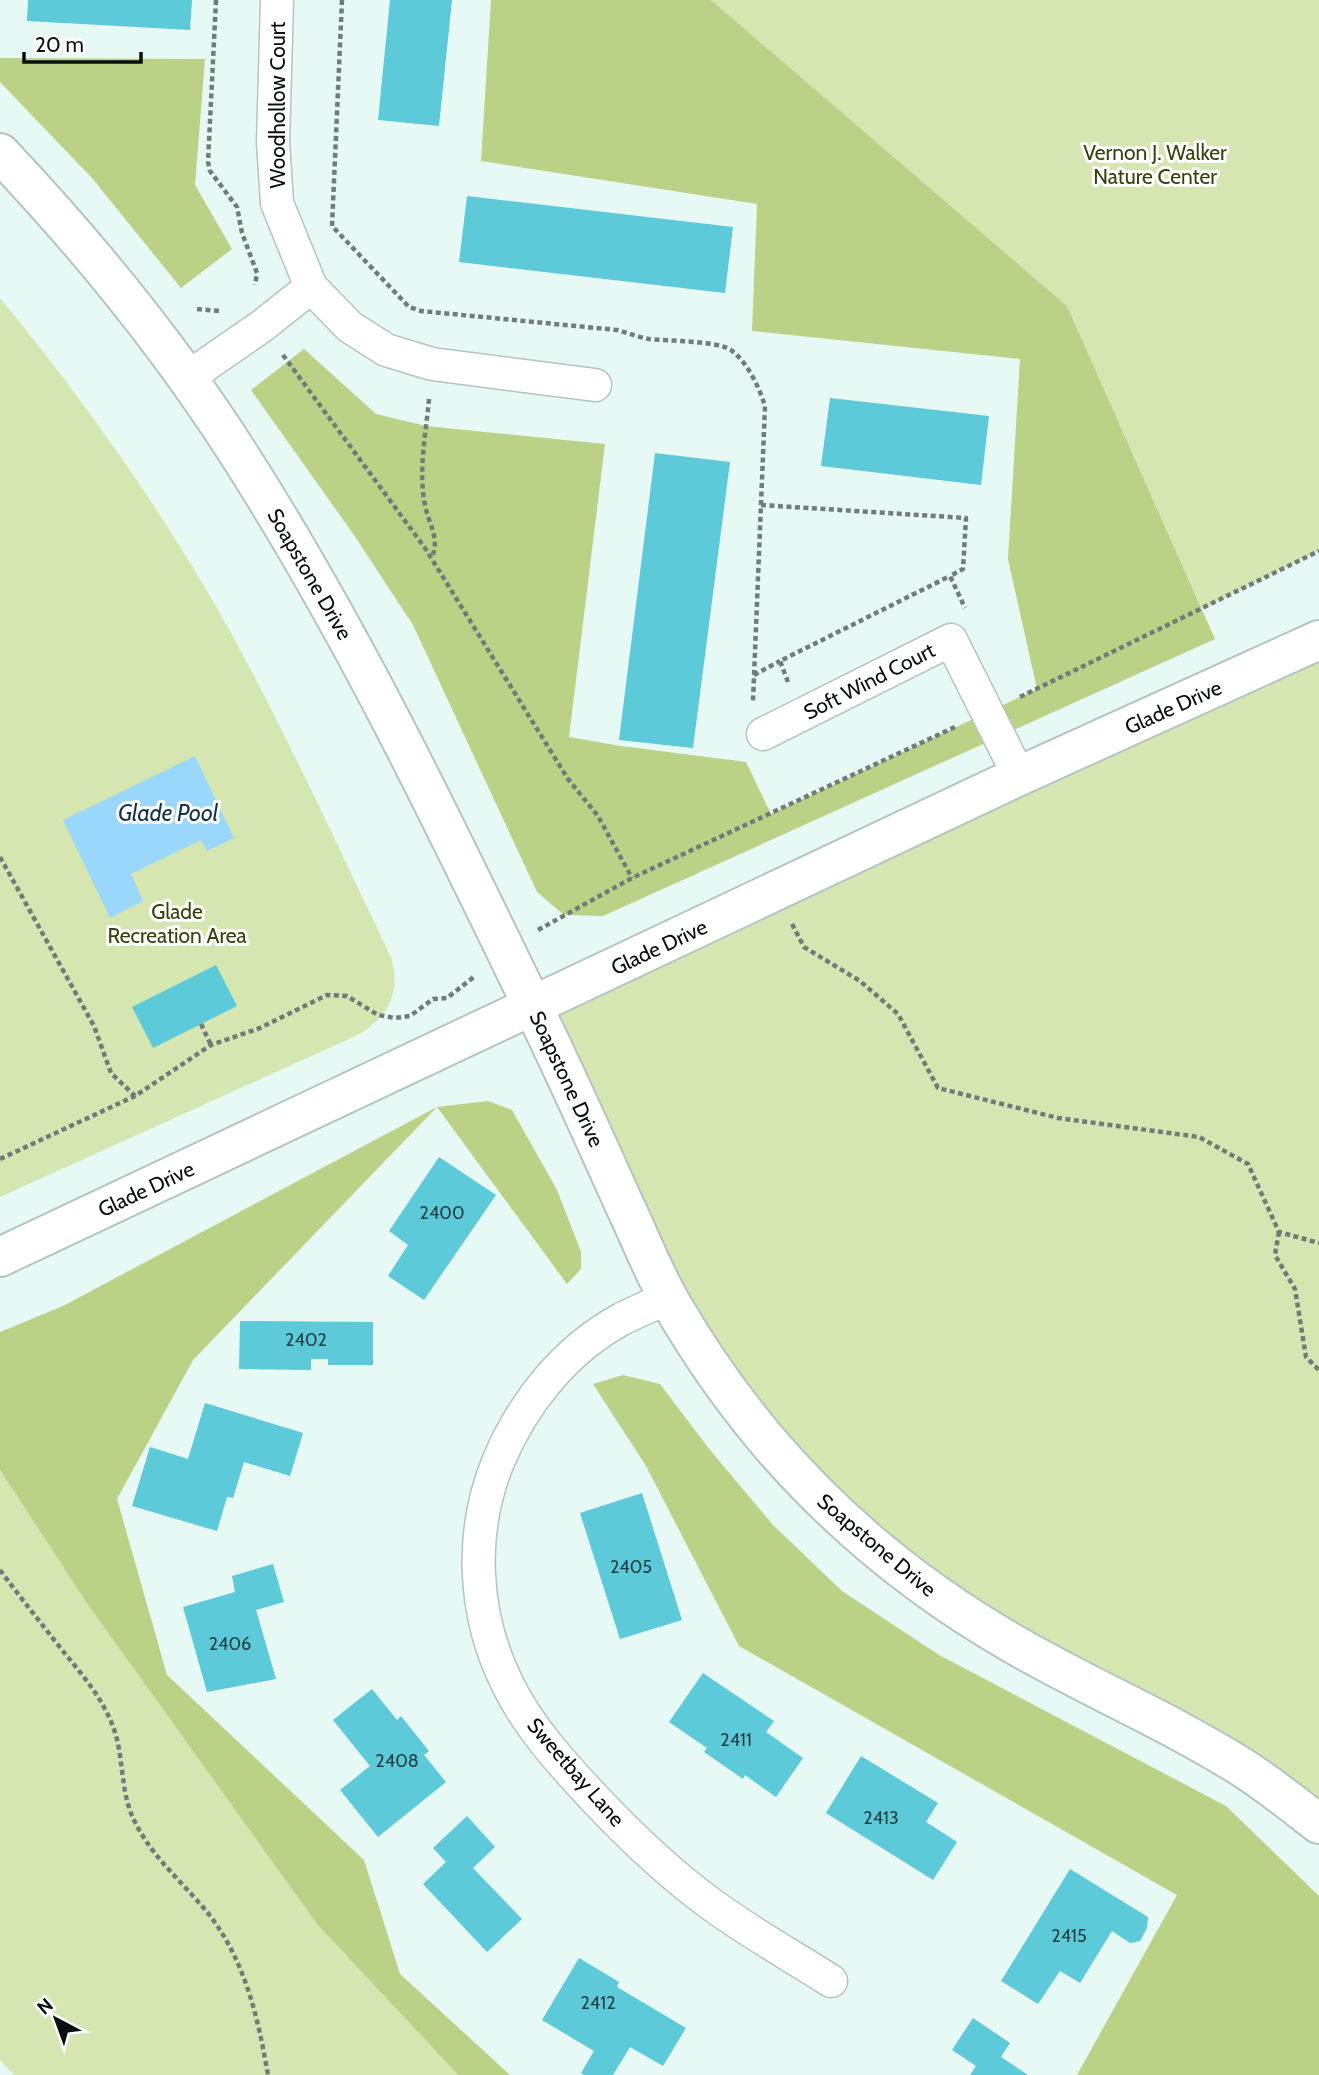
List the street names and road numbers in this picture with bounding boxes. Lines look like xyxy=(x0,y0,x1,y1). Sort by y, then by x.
street label: Woodhollow Court xyxy=(265,22,290,188)
street label: Soapstone Drive xyxy=(262,504,358,644)
street label: Soft Wind Court xyxy=(799,637,939,725)
street label: Glade Drive xyxy=(1121,674,1225,739)
street label: Glade Drive xyxy=(607,914,711,980)
street label: Soapstone Drive xyxy=(525,1007,610,1151)
street label: Glade Drive xyxy=(94,1156,198,1222)
street label: Soapstone Drive xyxy=(813,1488,942,1602)
street label: Sweetbay Lane xyxy=(522,1713,630,1831)

